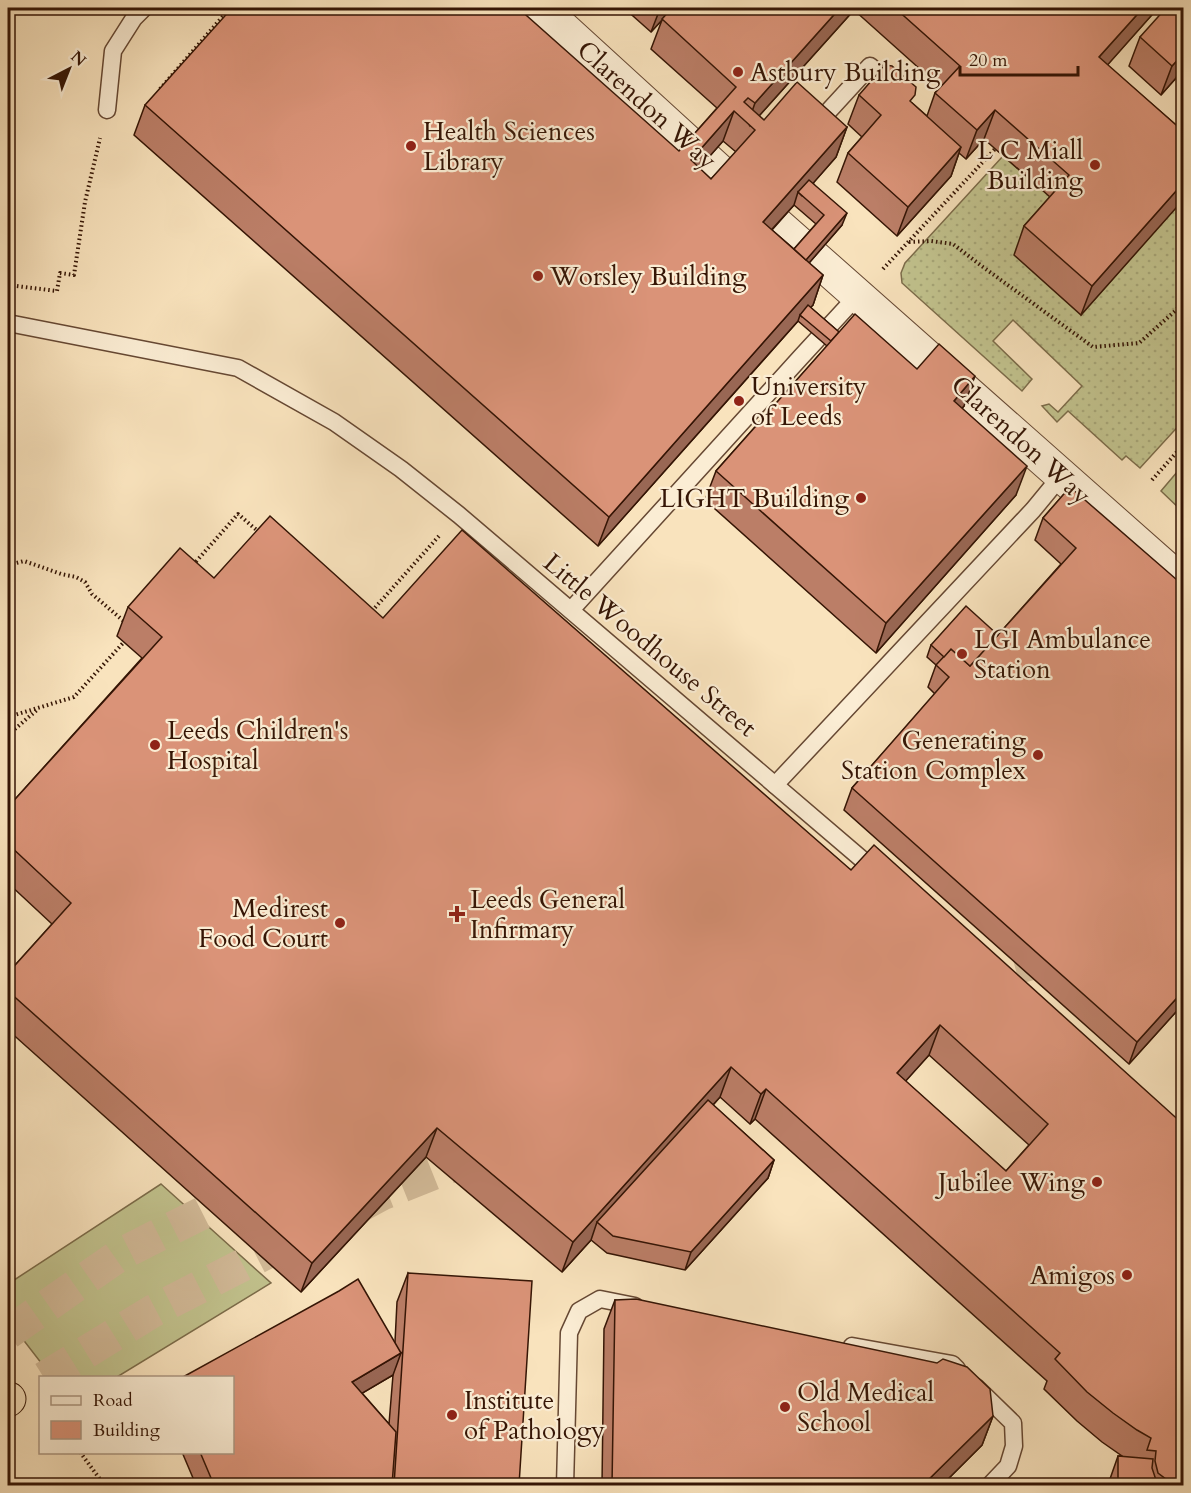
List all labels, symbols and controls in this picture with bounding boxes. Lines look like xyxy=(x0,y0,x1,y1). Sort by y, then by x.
street label: Clarendon Way xyxy=(569,33,725,177)
north arrow xyxy=(39,39,99,99)
scale bar xyxy=(960,39,1078,77)
text: N xyxy=(66,46,91,71)
text: 20 m xyxy=(969,48,1008,73)
place label: Astbury Building xyxy=(750,55,941,90)
marker: Astbury Building xyxy=(731,65,745,79)
place label: Health Sciences Library xyxy=(423,114,595,179)
place label: L C Miall Building xyxy=(977,133,1083,198)
marker: Health Sciences Library xyxy=(404,139,418,153)
marker: L C Miall Building xyxy=(1088,158,1102,172)
place label: Worsley Building xyxy=(549,259,747,294)
marker: Worsley Building xyxy=(531,269,545,283)
street label: Clarendon Way xyxy=(943,368,1099,512)
place label: University of Leeds xyxy=(751,369,867,434)
marker: University of Leeds xyxy=(732,394,746,408)
place label: LIGHT Building xyxy=(660,481,849,516)
marker: LIGHT Building xyxy=(854,491,868,505)
street label: Little Woodhouse Street xyxy=(536,545,764,745)
place label: LGI Ambulance Station xyxy=(974,622,1151,687)
marker: LGI Ambulance Station xyxy=(955,647,969,661)
place label: Leeds Children's Hospital xyxy=(167,713,348,778)
place label: Generating Station Complex xyxy=(841,723,1026,788)
marker: Leeds Children's Hospital xyxy=(148,738,162,752)
marker: Generating Station Complex xyxy=(1031,748,1045,762)
place label: Leeds General Infirmary xyxy=(470,882,626,947)
place label: Medirest Food Court xyxy=(198,891,328,956)
marker: Leeds General Infirmary xyxy=(448,905,466,923)
marker: Medirest Food Court xyxy=(333,916,347,930)
place label: Jubilee Wing xyxy=(934,1165,1085,1200)
marker: Jubilee Wing xyxy=(1090,1175,1104,1189)
place label: Amigos xyxy=(1030,1258,1115,1293)
marker: Amigos xyxy=(1120,1268,1134,1282)
place label: Old Medical School xyxy=(797,1375,934,1440)
legend xyxy=(39,1376,234,1454)
place label: Institute of Pathology xyxy=(464,1383,605,1448)
text: Road xyxy=(93,1388,133,1413)
marker: Old Medical School xyxy=(778,1400,792,1414)
marker: Institute of Pathology xyxy=(445,1408,459,1422)
text: Building xyxy=(93,1418,161,1443)

